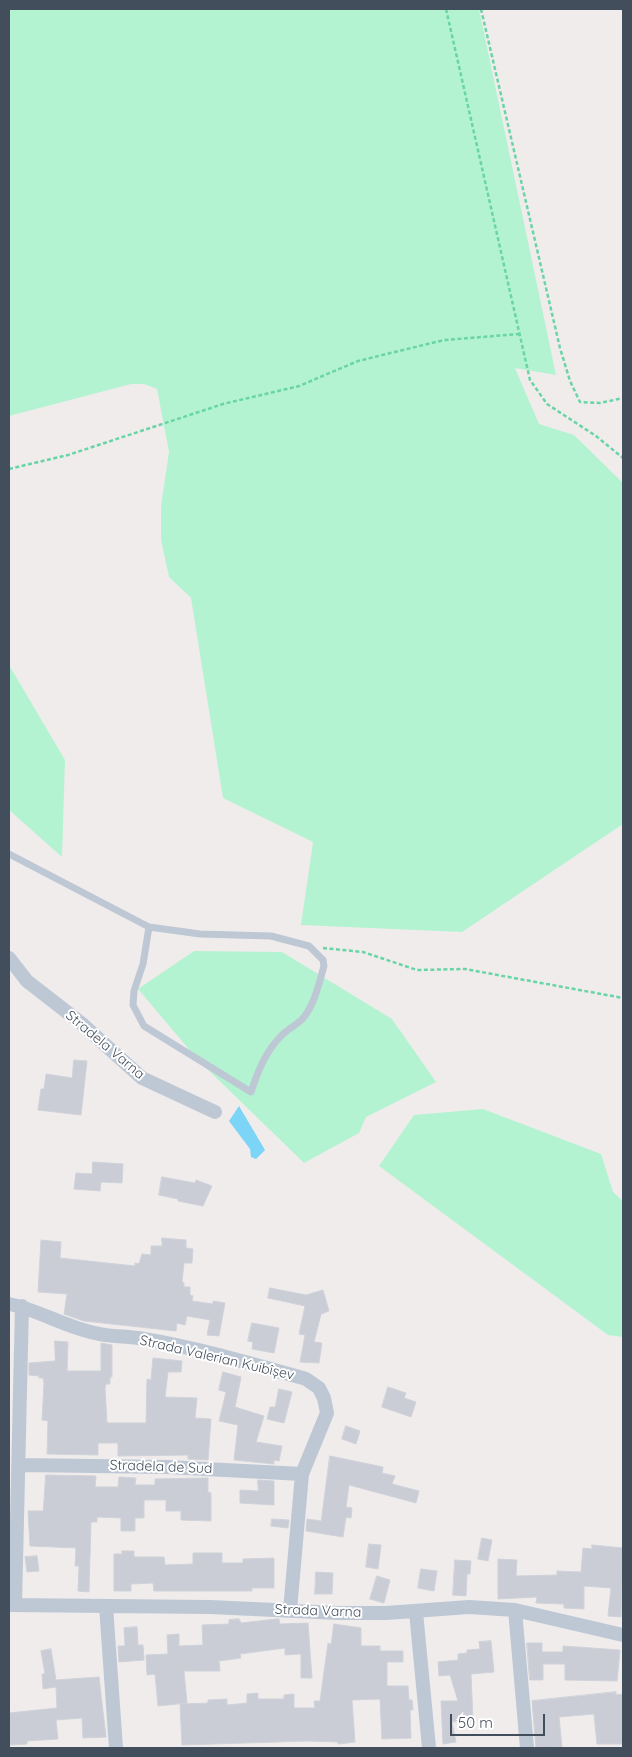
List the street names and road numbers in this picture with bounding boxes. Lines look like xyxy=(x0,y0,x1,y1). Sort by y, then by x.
street label: Stradela Varna xyxy=(62,1007,148,1083)
street label: Strada Valerian Kuibîșev xyxy=(138,1332,296,1384)
street label: Stradela de Sud xyxy=(109,1457,213,1477)
street label: Strada Varna xyxy=(274,1601,362,1621)

